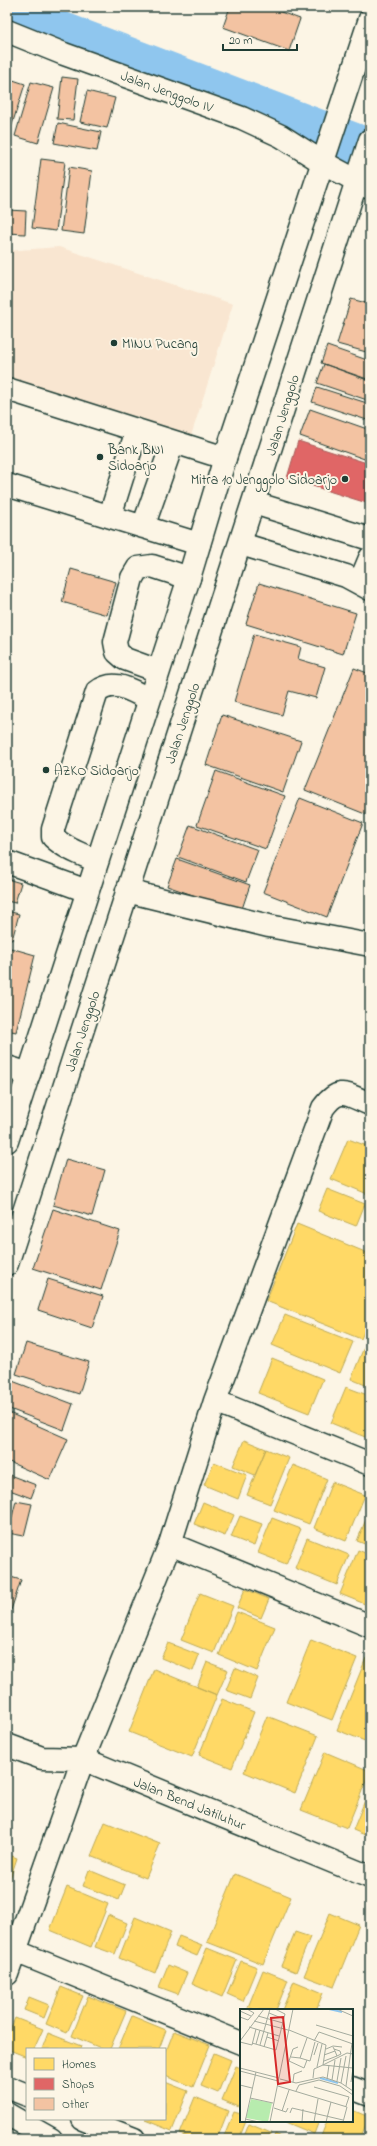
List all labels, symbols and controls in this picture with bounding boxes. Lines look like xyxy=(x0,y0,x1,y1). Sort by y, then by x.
scale bar xyxy=(223,26,297,52)
text: 20 m xyxy=(229,32,252,50)
street label: Jalan Jenggolo IV xyxy=(117,66,216,120)
place label: MINU Pucang xyxy=(122,334,198,356)
marker: MINU Pucang xyxy=(109,338,119,348)
street label: Jalan Jenggolo xyxy=(261,372,307,459)
place label: Bank BNI Sidoarjo xyxy=(107,440,164,477)
marker: Bank BNI Sidoarjo xyxy=(95,452,105,462)
place label: Mitra 10 Jenggolo Sidoarjo xyxy=(191,470,337,492)
marker: Mitra 10 Jenggolo Sidoarjo xyxy=(340,474,350,484)
street label: Jalan Jenggolo xyxy=(160,680,207,767)
place label: AZKO Sidoarjo xyxy=(54,761,139,782)
marker: AZKO Sidoarjo xyxy=(41,765,51,775)
street label: Jalan Jenggolo xyxy=(60,988,107,1075)
street label: Jalan Bend Jatiluhur xyxy=(130,1772,249,1837)
inset map xyxy=(240,2009,353,2122)
legend xyxy=(26,2048,166,2120)
text: Homes xyxy=(62,2056,96,2074)
text: Shops xyxy=(62,2076,94,2094)
text: Other xyxy=(62,2096,89,2114)

